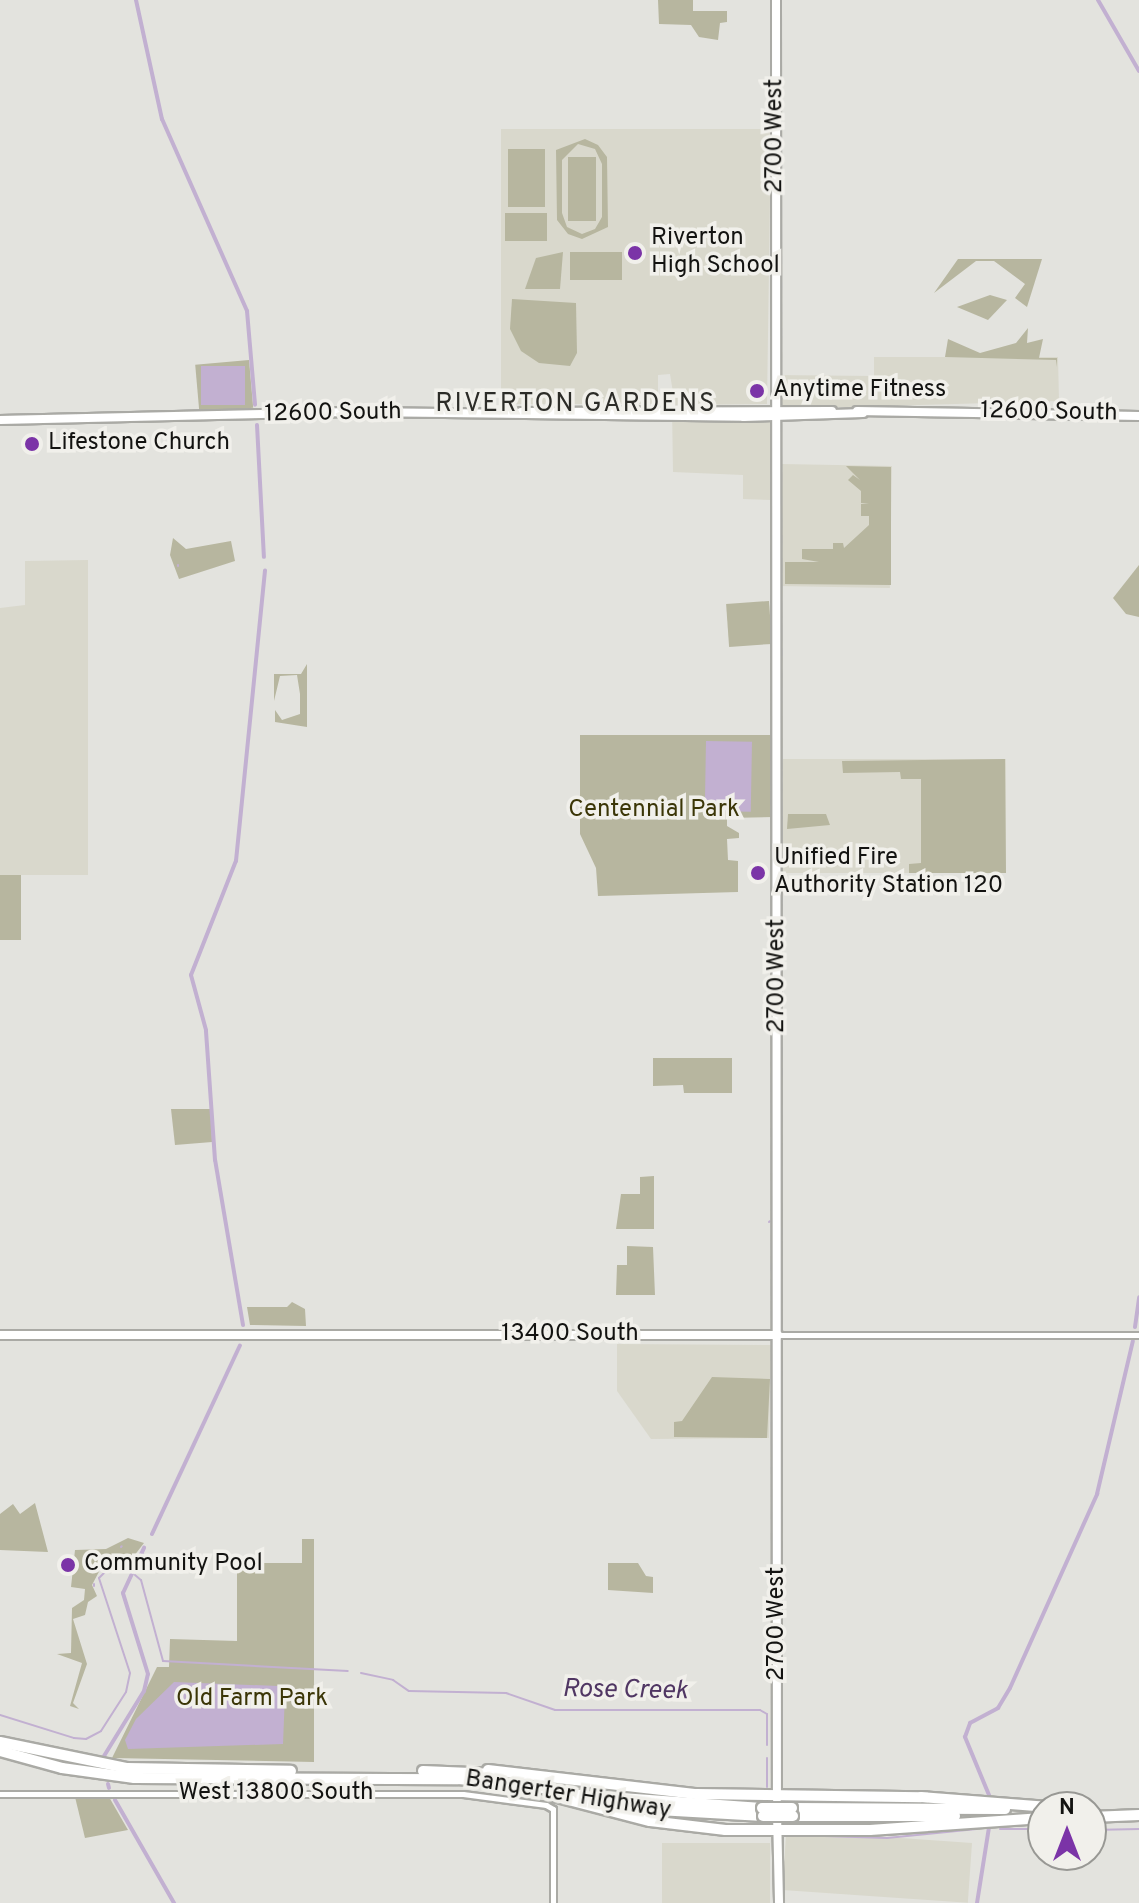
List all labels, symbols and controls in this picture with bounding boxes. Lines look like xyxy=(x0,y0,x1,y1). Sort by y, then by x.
street label: 2700 West xyxy=(762,79,790,193)
place label: Riverton High School xyxy=(651,225,780,281)
marker: Riverton High School xyxy=(626,244,644,262)
place label: Anytime Fitness xyxy=(773,377,946,405)
marker: Anytime Fitness xyxy=(748,382,766,400)
district label: RIVERTON GARDENS xyxy=(435,389,717,421)
street label: 12600 South xyxy=(980,397,1118,429)
street label: 12600 South xyxy=(264,398,402,430)
place label: Lifestone Church xyxy=(48,430,230,458)
marker: Lifestone Church xyxy=(23,435,41,453)
park label: Centennial Park xyxy=(568,797,740,825)
place label: Unified Fire Authority Station 120 xyxy=(774,845,1003,901)
marker: Unified Fire Authority Station 120 xyxy=(749,864,767,882)
street label: 2700 West xyxy=(764,919,792,1033)
street label: 13400 South xyxy=(501,1321,639,1349)
place label: Community Pool xyxy=(84,1551,263,1579)
marker: Community Pool xyxy=(59,1556,77,1574)
street label: 2700 West xyxy=(764,1567,792,1681)
water label: Rose Creek xyxy=(562,1674,688,1708)
park label: Old Farm Park xyxy=(176,1686,328,1714)
street label: Bangerter Highway xyxy=(463,1766,673,1826)
street label: West 13800 South xyxy=(178,1780,374,1808)
north arrow xyxy=(1027,1791,1107,1871)
text: N xyxy=(1059,1795,1075,1822)

